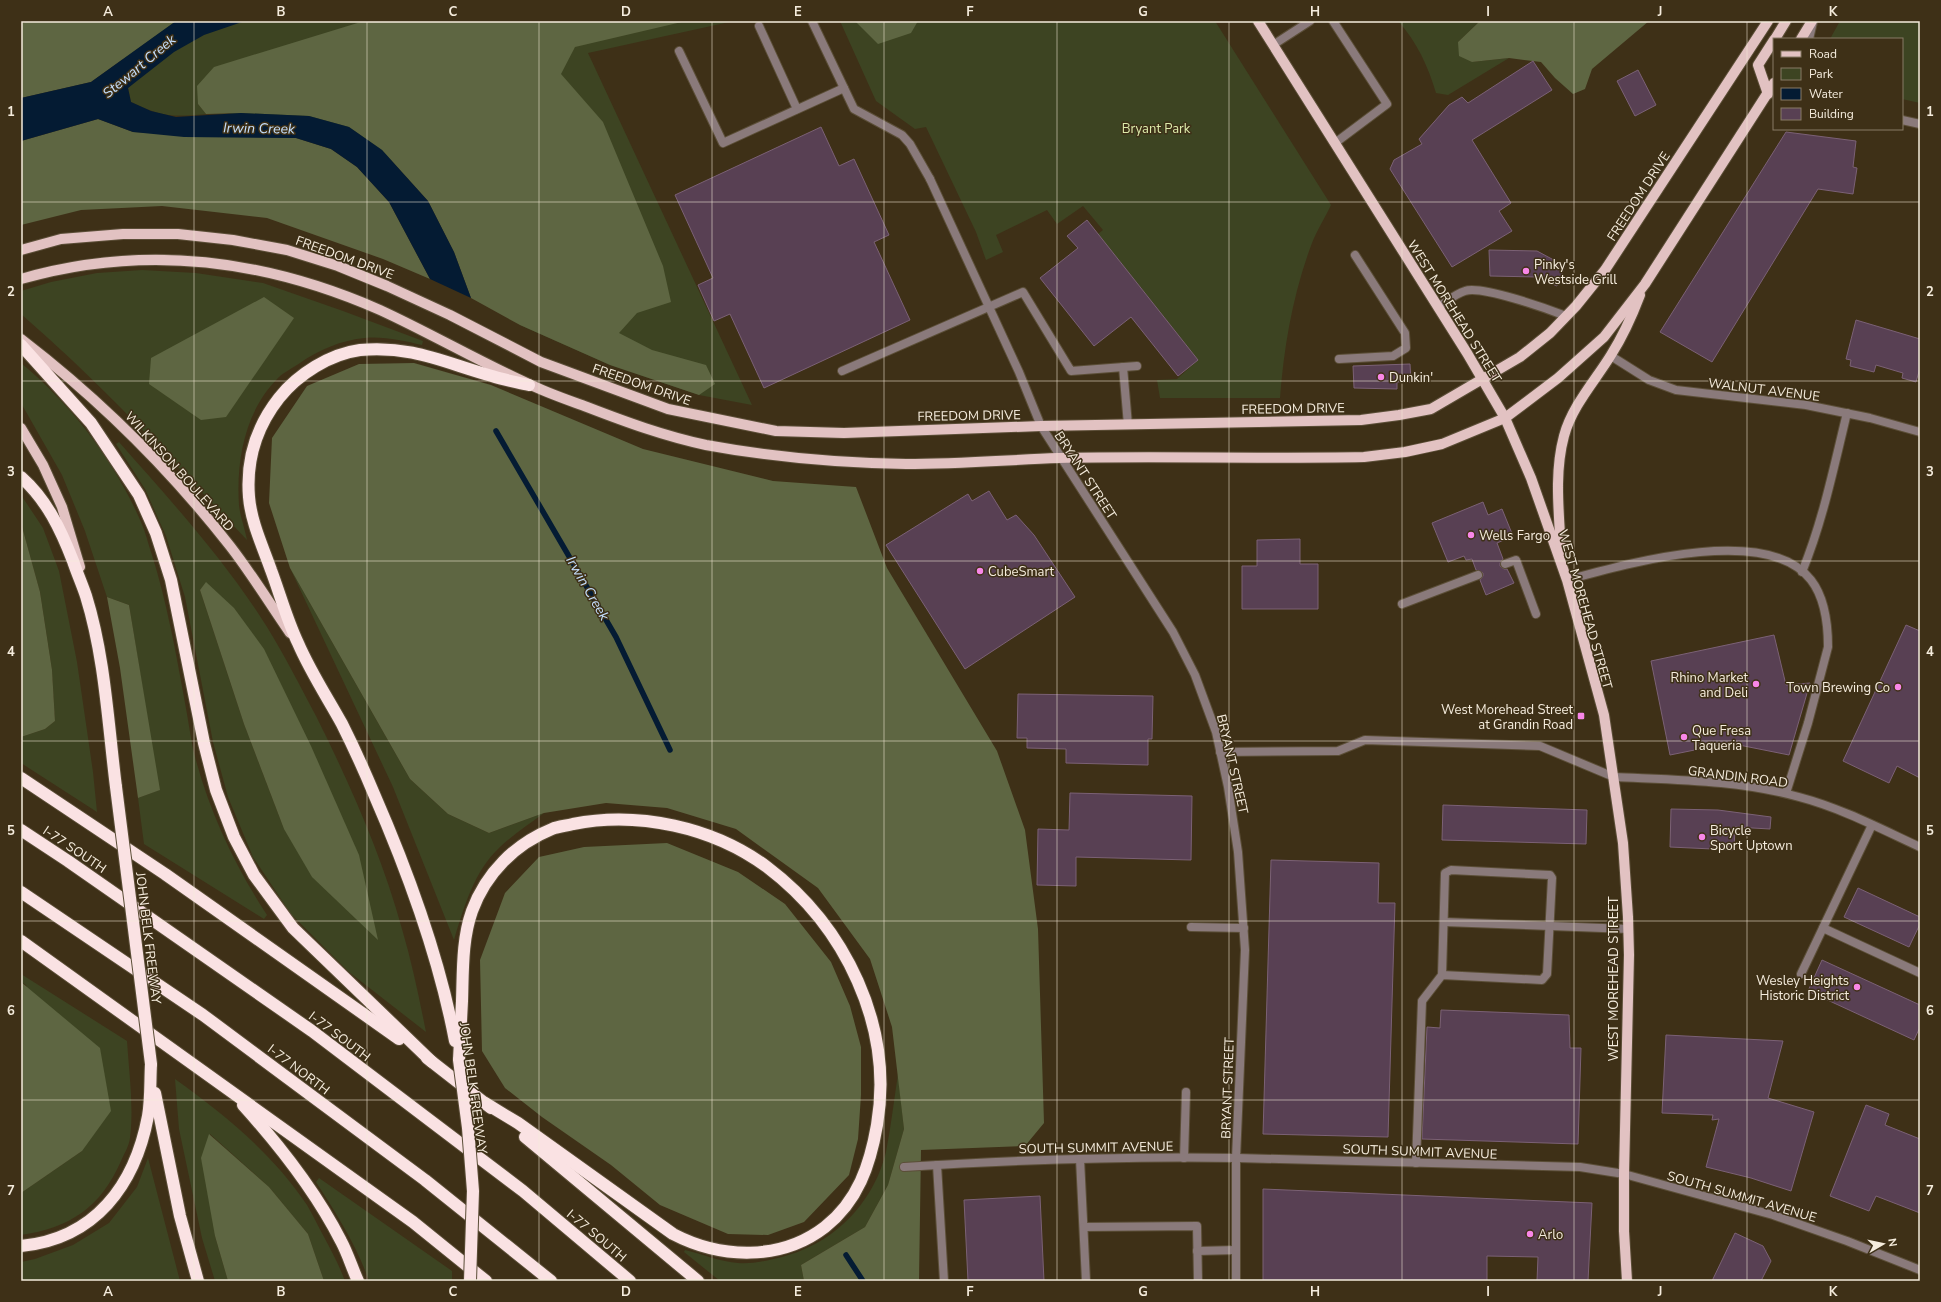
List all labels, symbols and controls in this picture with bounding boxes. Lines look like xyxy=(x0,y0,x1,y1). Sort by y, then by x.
text: A xyxy=(103,3,113,21)
text: B xyxy=(277,3,286,21)
text: C xyxy=(449,3,458,21)
text: D xyxy=(621,3,631,21)
text: E xyxy=(794,3,802,21)
text: F xyxy=(966,3,974,21)
text: G xyxy=(1138,3,1148,21)
text: H xyxy=(1310,3,1320,21)
text: I xyxy=(1486,3,1490,21)
text: J xyxy=(1657,3,1662,21)
text: K xyxy=(1829,3,1838,21)
water label: Stewart Creek xyxy=(99,30,181,103)
legend xyxy=(1773,38,1903,130)
text: Road xyxy=(1809,46,1837,62)
text: Park xyxy=(1809,66,1834,82)
text: Water xyxy=(1809,86,1843,102)
text: 1 xyxy=(7,103,15,121)
text: 1 xyxy=(1926,103,1934,121)
text: Building xyxy=(1809,106,1854,122)
water label: Irwin Creek xyxy=(223,118,296,139)
park label: Bryant Park xyxy=(1122,120,1191,138)
street label: FREEDOM DRIVE xyxy=(1603,148,1675,245)
street label: FREEDOM DRIVE xyxy=(293,232,396,284)
street label: WEST MOREHEAD STREET xyxy=(1403,237,1506,386)
place label: Pinky's Westside Grill xyxy=(1534,256,1617,289)
marker: Pinky's Westside Grill xyxy=(1521,266,1531,276)
text: 2 xyxy=(7,283,15,301)
text: 2 xyxy=(1926,283,1934,301)
street label: FREEDOM DRIVE xyxy=(590,360,693,410)
place label: Dunkin' xyxy=(1389,369,1433,387)
marker: Dunkin' xyxy=(1376,372,1386,382)
street label: WALNUT AVENUE xyxy=(1707,374,1821,406)
street label: FREEDOM DRIVE xyxy=(1241,399,1345,419)
street label: FREEDOM DRIVE xyxy=(917,406,1021,426)
street label: WILKINSON BOULEVARD xyxy=(121,408,238,535)
street label: BRYANT STREET xyxy=(1050,428,1120,523)
text: 3 xyxy=(7,463,15,481)
text: 3 xyxy=(1926,463,1934,481)
place label: Wells Fargo xyxy=(1479,527,1550,545)
street label: WEST MOREHEAD STREET xyxy=(1554,527,1616,691)
marker: Wells Fargo xyxy=(1466,530,1476,540)
water label: Irwin Creek xyxy=(561,552,614,625)
place label: CubeSmart xyxy=(988,563,1054,581)
marker: CubeSmart xyxy=(975,566,985,576)
text: 4 xyxy=(7,643,15,661)
text: 4 xyxy=(1926,643,1934,661)
place label: Rhino Market and Deli xyxy=(1670,669,1748,702)
marker: Rhino Market and Deli xyxy=(1751,679,1761,689)
place label: Town Brewing Co xyxy=(1786,679,1890,697)
marker: Town Brewing Co xyxy=(1893,682,1903,692)
place label: West Morehead Street at Grandin Road xyxy=(1441,701,1573,734)
marker: West Morehead Street at Grandin Road xyxy=(1576,711,1586,721)
street label: BRYANT STREET xyxy=(1212,713,1252,816)
place label: Que Fresa Taqueria xyxy=(1692,722,1751,755)
marker: Que Fresa Taqueria xyxy=(1679,732,1689,742)
street label: GRANDIN ROAD xyxy=(1687,762,1789,792)
text: 5 xyxy=(7,822,15,840)
street label: I-77 SOUTH xyxy=(39,822,110,878)
place label: Bicycle Sport Uptown xyxy=(1710,822,1793,855)
text: 5 xyxy=(1926,822,1934,840)
marker: Bicycle Sport Uptown xyxy=(1697,832,1707,842)
street label: JOHN BELK FREEWAY xyxy=(131,870,165,1005)
street label: WEST MOREHEAD STREET xyxy=(1605,896,1623,1061)
place label: Wesley Heights Historic District xyxy=(1756,972,1849,1005)
marker: Wesley Heights Historic District xyxy=(1852,982,1862,992)
text: 6 xyxy=(7,1002,15,1020)
text: 6 xyxy=(1926,1002,1934,1020)
street label: I-77 SOUTH xyxy=(305,1008,374,1066)
street label: JOHN BELK FREEWAY xyxy=(455,1020,491,1155)
street label: BRYANT STREET xyxy=(1217,1037,1239,1139)
street label: I-77 NORTH xyxy=(264,1040,333,1099)
street label: SOUTH SUMMIT AVENUE xyxy=(1019,1138,1173,1158)
street label: SOUTH SUMMIT AVENUE xyxy=(1342,1140,1498,1164)
street label: SOUTH SUMMIT AVENUE xyxy=(1665,1167,1819,1227)
text: 7 xyxy=(7,1182,15,1200)
text: 7 xyxy=(1926,1182,1934,1200)
street label: I-77 SOUTH xyxy=(563,1205,630,1266)
north arrow xyxy=(1863,1224,1903,1264)
place label: Arlo xyxy=(1538,1226,1563,1244)
marker: Arlo xyxy=(1525,1229,1535,1239)
text: N xyxy=(1884,1237,1900,1248)
text: A xyxy=(103,1283,113,1301)
text: B xyxy=(277,1283,286,1301)
text: C xyxy=(449,1283,458,1301)
text: D xyxy=(621,1283,631,1301)
text: E xyxy=(794,1283,802,1301)
text: F xyxy=(966,1283,974,1301)
text: G xyxy=(1138,1283,1148,1301)
text: H xyxy=(1310,1283,1320,1301)
text: I xyxy=(1486,1283,1490,1301)
text: J xyxy=(1657,1283,1662,1301)
text: K xyxy=(1829,1283,1838,1301)

